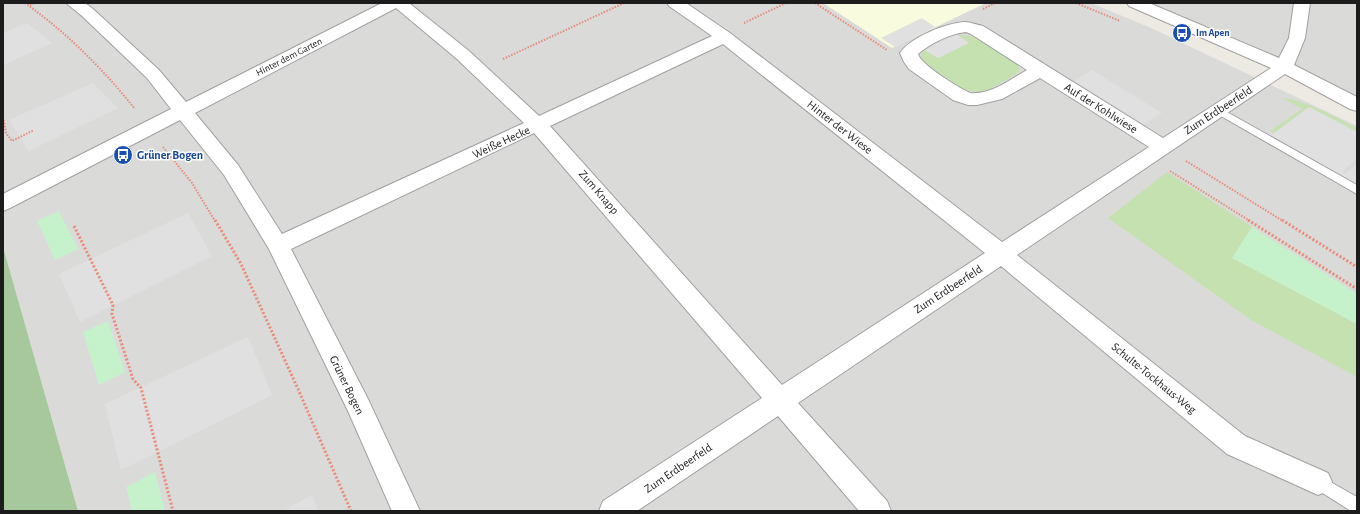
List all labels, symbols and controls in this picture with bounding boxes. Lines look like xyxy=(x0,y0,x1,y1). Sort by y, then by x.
bus stop icon: Im Apen xyxy=(1171,22,1193,44)
place label: Im Apen xyxy=(1196,28,1229,38)
street label: Hinter dem Garten xyxy=(254,36,324,78)
street label: Auf der Kohlwiese xyxy=(1062,81,1140,135)
street label: Zum Erdbeerfeld xyxy=(1182,84,1254,136)
street label: Hinter der Wiese xyxy=(805,98,875,156)
street label: Weiße Hecke xyxy=(470,123,532,161)
bus stop icon: Grüner Bogen xyxy=(112,144,134,166)
place label: Grüner Bogen xyxy=(137,149,203,161)
street label: Zum Knapp xyxy=(577,168,621,216)
street label: Zum Erdbeerfeld xyxy=(912,263,984,315)
street label: Schulte-Tockhaus-Weg xyxy=(1109,340,1199,416)
street label: Grüner Bogen xyxy=(328,354,366,416)
street label: Zum Erdbeerfeld xyxy=(642,441,714,495)

